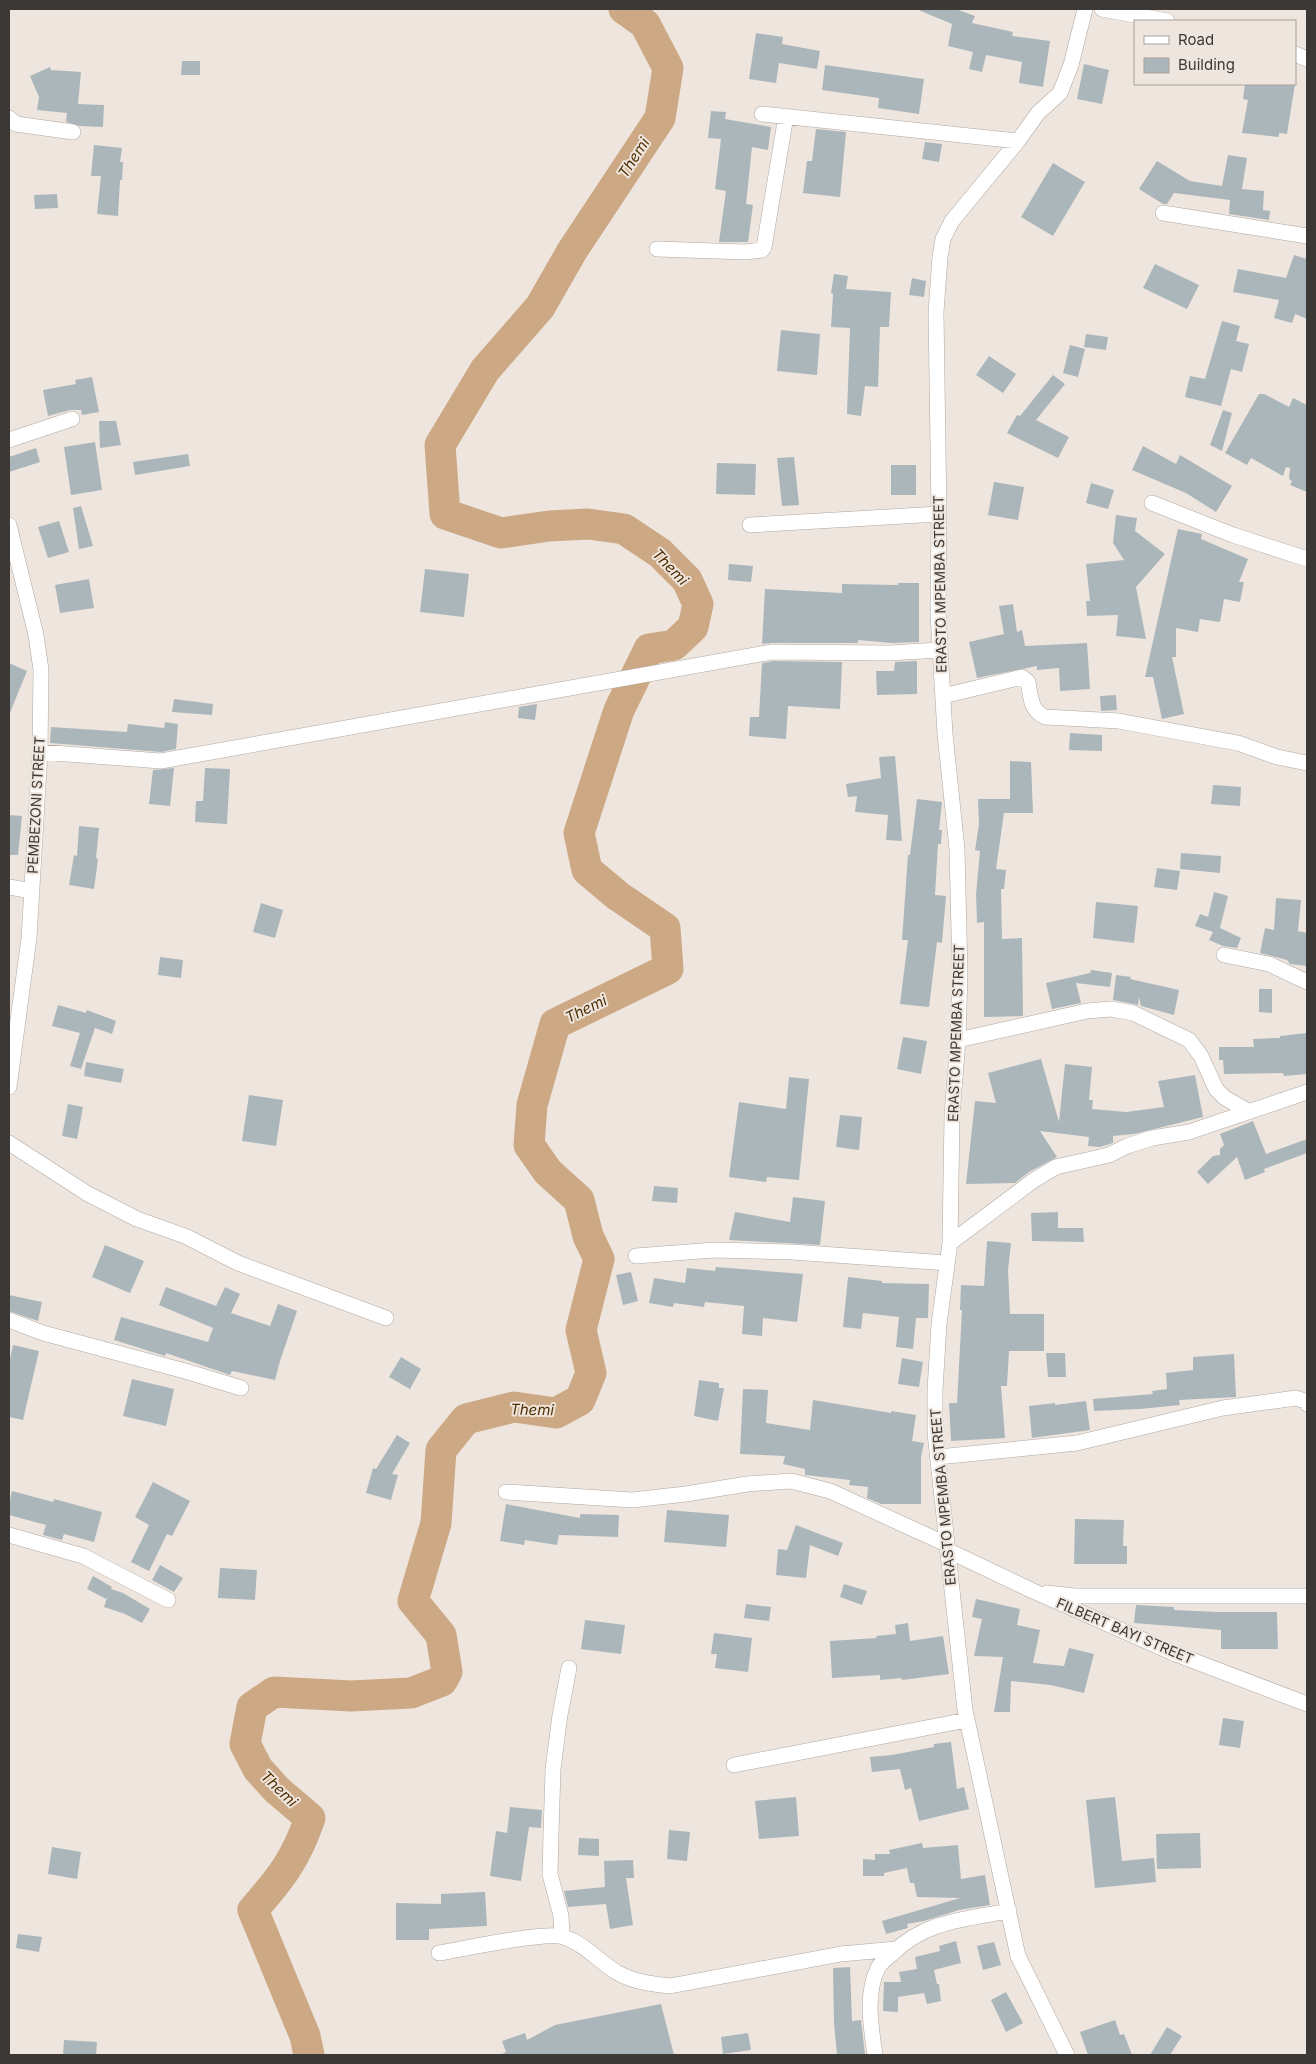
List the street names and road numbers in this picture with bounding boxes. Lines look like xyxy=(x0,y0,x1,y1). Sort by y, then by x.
street label: ERASTO MPEMBA STREET xyxy=(929,495,950,673)
street label: PEMBEZONI STREET xyxy=(23,736,48,874)
street label: ERASTO MPEMBA STREET xyxy=(944,944,967,1122)
street label: ERASTO MPEMBA STREET xyxy=(926,1408,959,1586)
street label: FILBERT BAYI STREET xyxy=(1054,1594,1196,1667)

